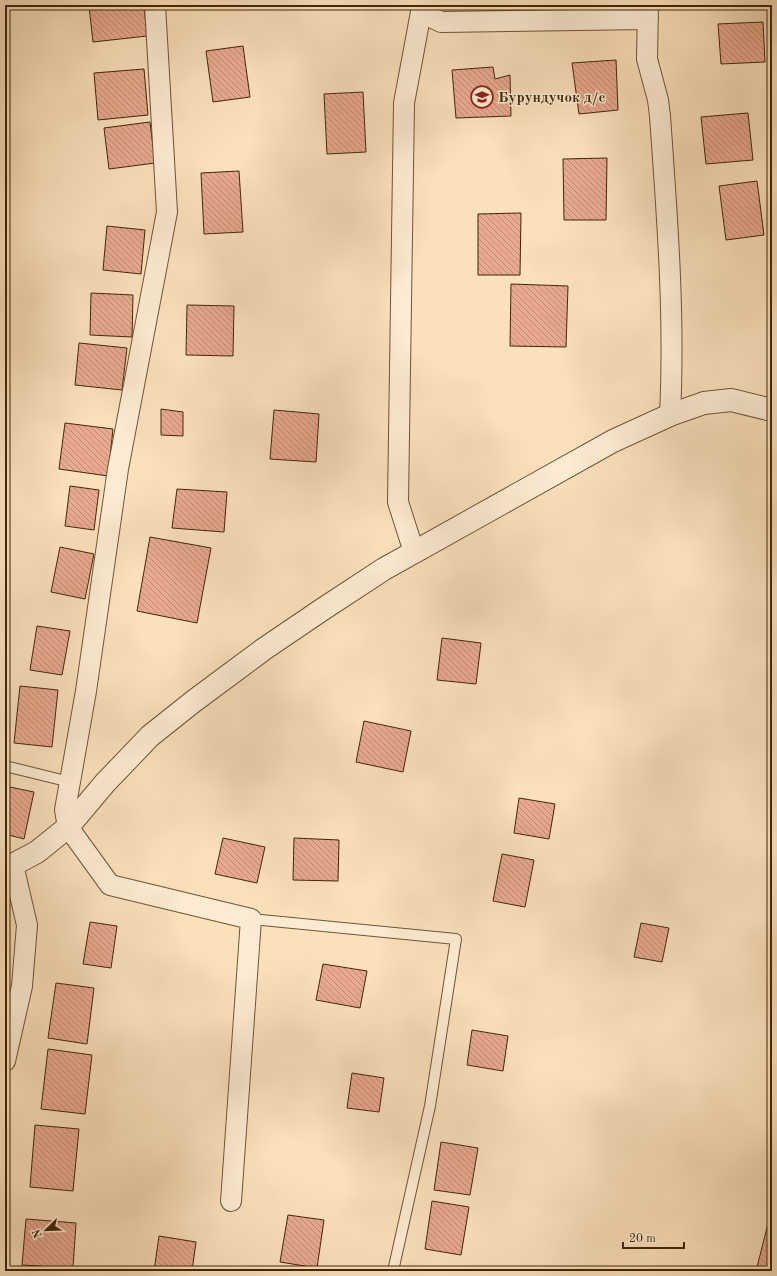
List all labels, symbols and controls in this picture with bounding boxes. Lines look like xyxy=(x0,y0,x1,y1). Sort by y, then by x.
school or university icon: Бурундучок д/с xyxy=(469,84,495,110)
place label: Бурундучок д/с xyxy=(498,91,606,106)
north arrow xyxy=(26,1210,66,1250)
scale bar xyxy=(623,1224,684,1250)
text: N xyxy=(31,1227,45,1239)
text: 20 m xyxy=(629,1233,656,1245)

